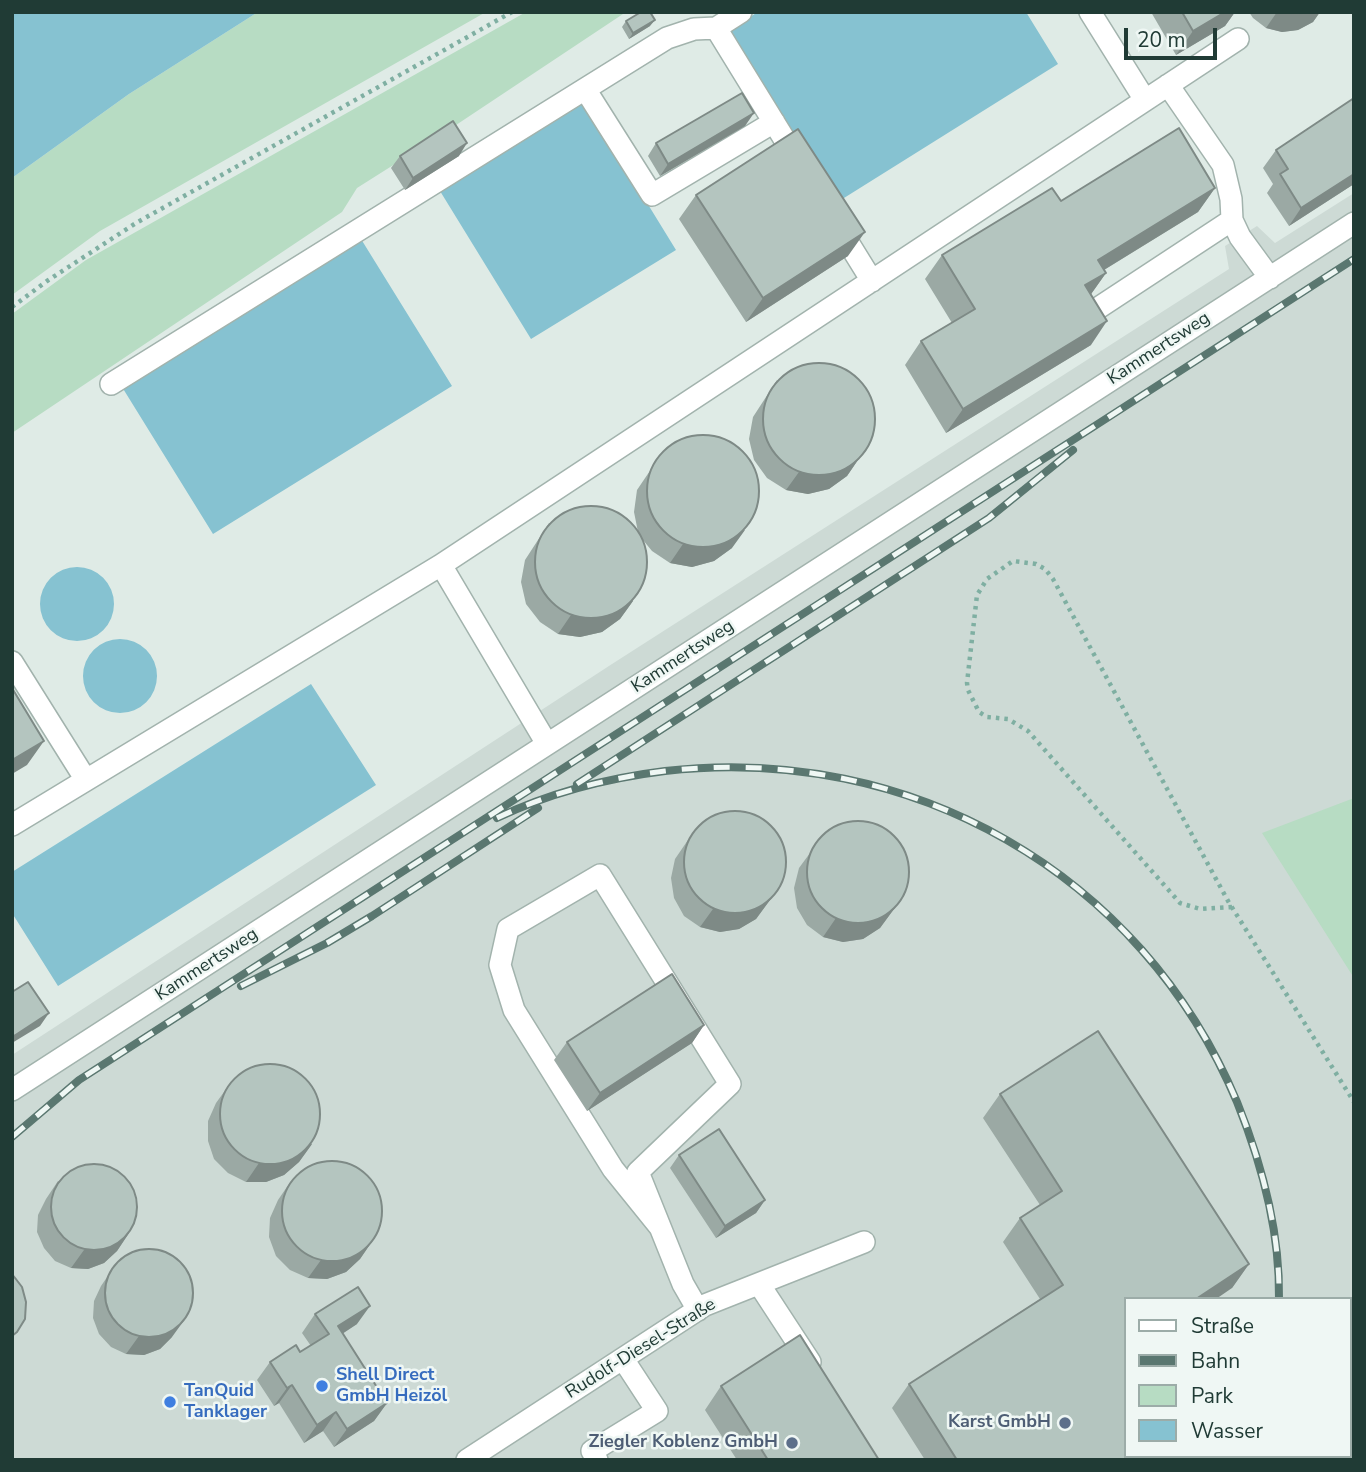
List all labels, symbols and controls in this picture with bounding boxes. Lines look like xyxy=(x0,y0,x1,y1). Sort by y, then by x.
scale bar xyxy=(1128,14,1221,58)
text: 20 m xyxy=(1137,26,1186,54)
street label: Kammertsweg xyxy=(1104,308,1214,390)
street label: Kammertsweg xyxy=(628,616,738,698)
street label: Kammertsweg xyxy=(152,924,262,1006)
street label: Rudolf-Diesel-Straße xyxy=(562,1294,720,1404)
legend xyxy=(1124,1297,1352,1458)
text: Straße xyxy=(1191,1312,1254,1340)
text: Bahn xyxy=(1191,1347,1240,1375)
place label: Shell Direct GmbH Heizöl xyxy=(336,1365,447,1408)
marker: Shell Direct GmbH Heizöl xyxy=(314,1378,330,1394)
place label: TanQuid Tanklager xyxy=(184,1381,267,1424)
text: Park xyxy=(1191,1382,1233,1410)
marker: TanQuid Tanklager xyxy=(162,1394,178,1410)
place label: Karst GmbH xyxy=(948,1412,1051,1434)
marker: Karst GmbH xyxy=(1057,1415,1073,1431)
text: Wasser xyxy=(1191,1417,1263,1445)
place label: Ziegler Koblenz GmbH xyxy=(589,1432,778,1454)
marker: Ziegler Koblenz GmbH xyxy=(784,1435,800,1451)

